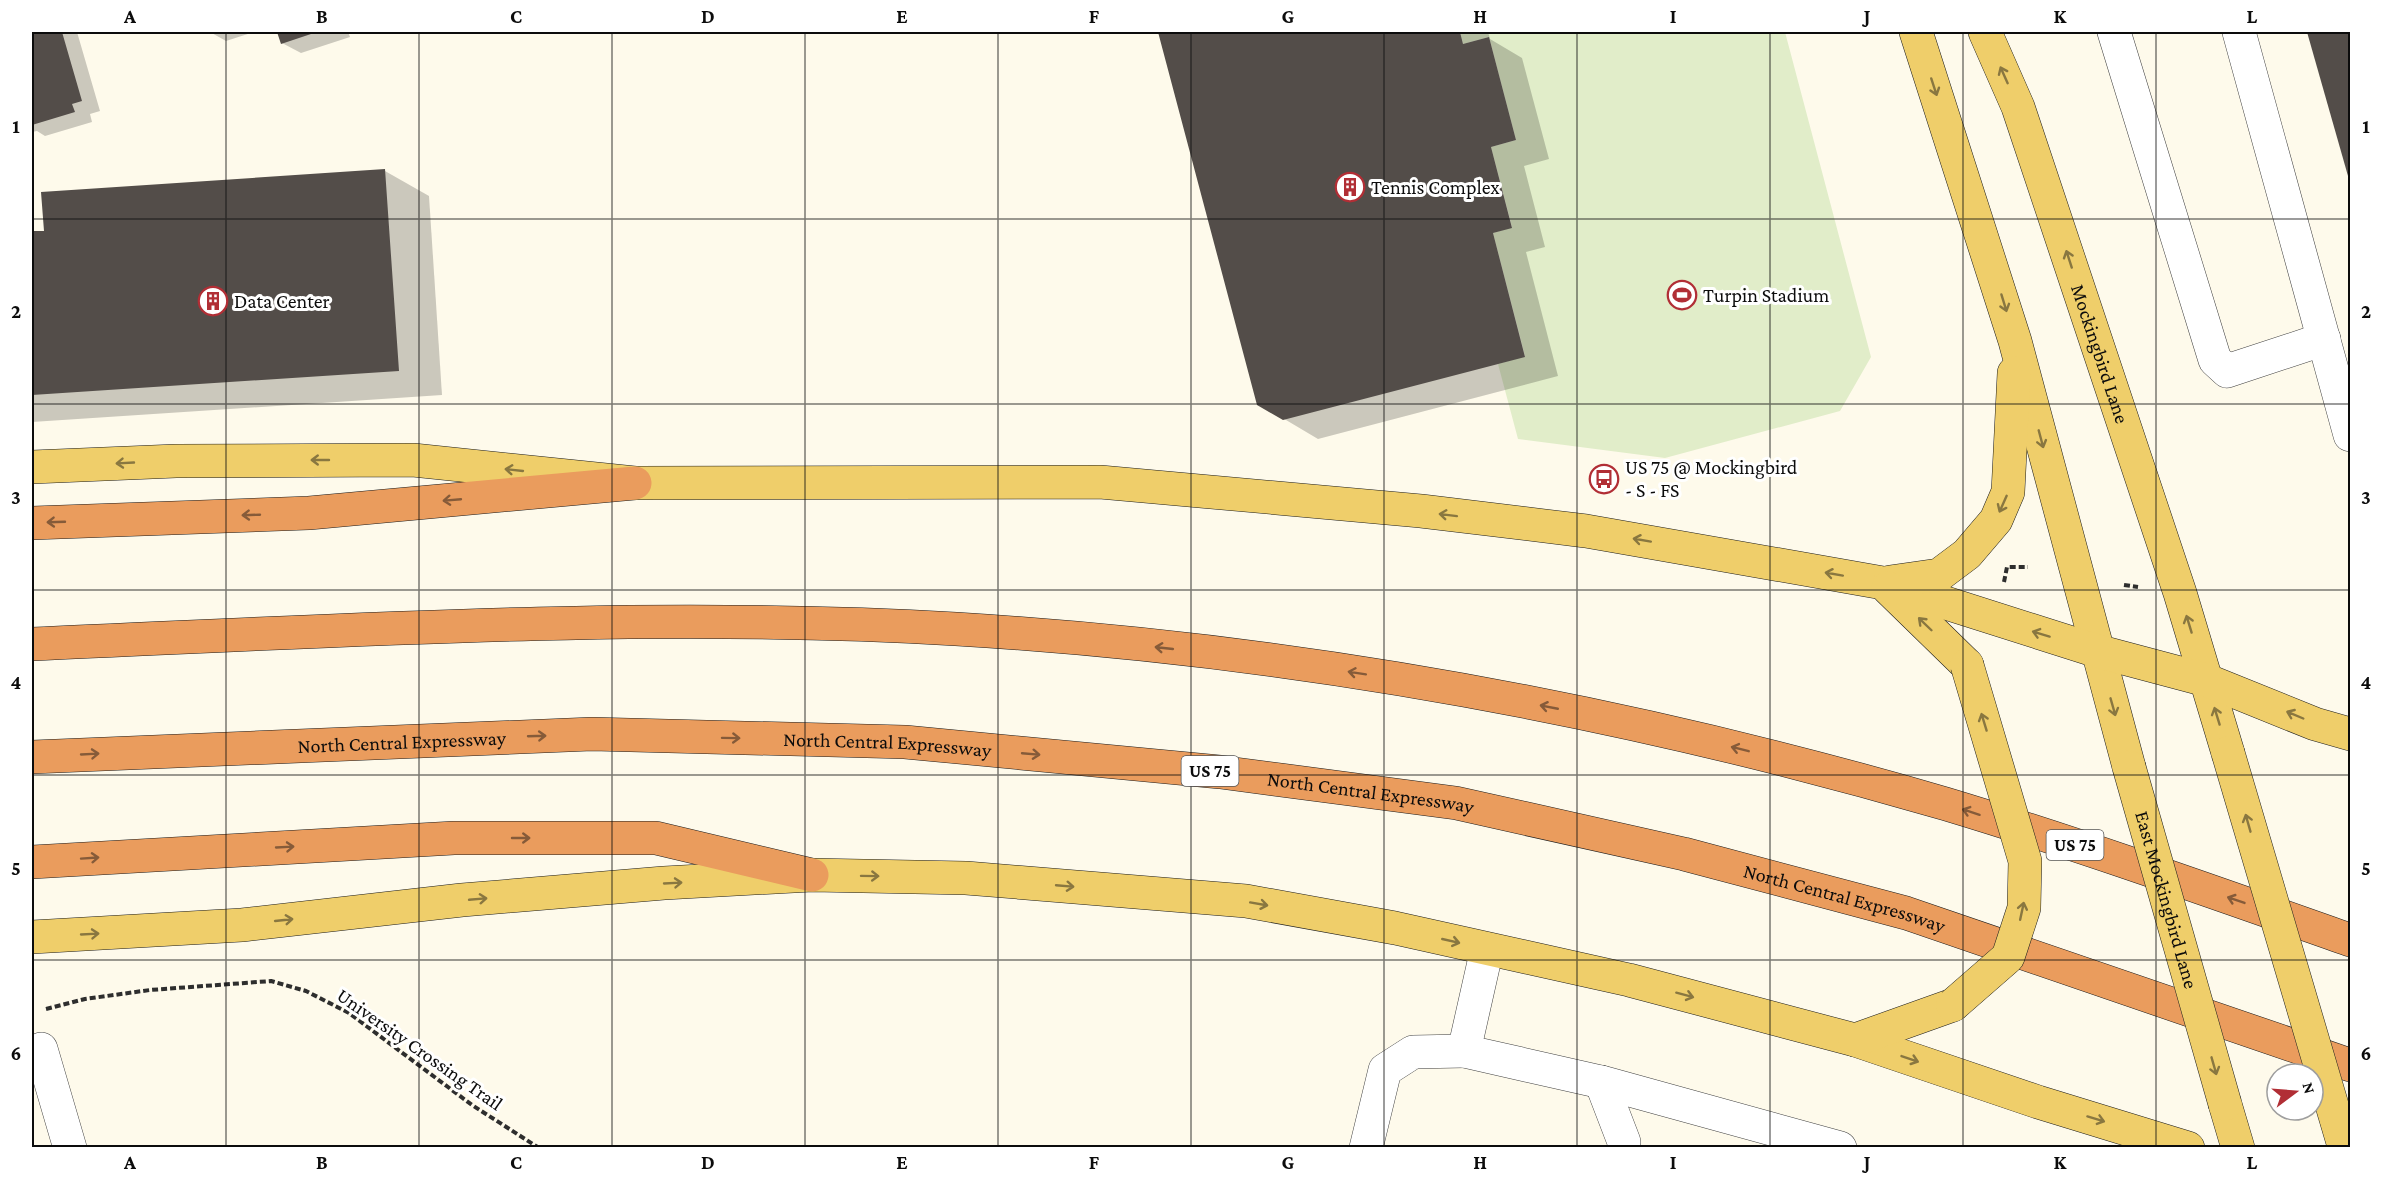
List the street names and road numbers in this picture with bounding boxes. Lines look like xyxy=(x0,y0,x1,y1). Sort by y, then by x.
street label: Mockingbird Lane xyxy=(2067,281,2134,426)
street label: North Central Expressway xyxy=(297,727,507,757)
street label: North Central Expressway xyxy=(783,728,993,762)
road number: US 75 xyxy=(1182,756,1238,786)
street label: North Central Expressway xyxy=(1266,767,1477,819)
street label: East Mockingbird Lane xyxy=(2131,808,2203,991)
road number: US 75 xyxy=(2046,830,2104,860)
street label: North Central Expressway xyxy=(1741,859,1949,938)
street label: University Crossing Trail xyxy=(332,983,507,1115)

